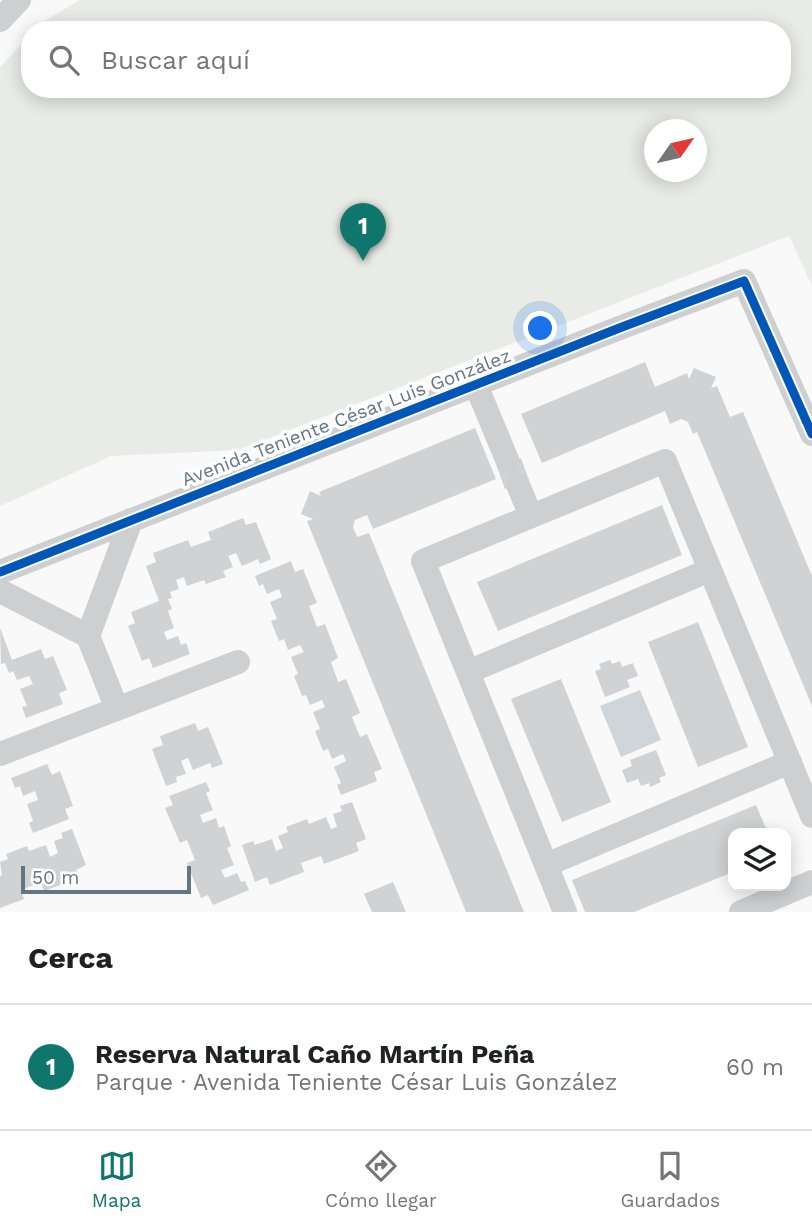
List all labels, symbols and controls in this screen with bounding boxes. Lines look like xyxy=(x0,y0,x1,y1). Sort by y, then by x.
search box xyxy=(21,21,791,98)
icon: search xyxy=(45,41,83,79)
text: Buscar aquí xyxy=(101,45,250,75)
north arrow xyxy=(644,119,707,182)
pin: 1 xyxy=(340,203,386,261)
your location xyxy=(523,311,557,345)
street label: Avenida Teniente César Luis González xyxy=(178,344,514,491)
map controls xyxy=(728,828,791,891)
button: layers xyxy=(728,828,791,891)
scale bar xyxy=(21,863,191,895)
text: 50 m xyxy=(32,866,79,889)
text: Cerca xyxy=(28,940,113,975)
text: Reserva Natural Caño Martín Peña xyxy=(95,1039,534,1069)
text: 1 xyxy=(46,1054,56,1081)
text: 60 m xyxy=(726,1054,784,1081)
text: Parque · Avenida Teniente César Luis González xyxy=(95,1069,617,1096)
tab: Mapa xyxy=(92,1147,141,1212)
tab: Cómo llegar xyxy=(325,1147,437,1212)
tab: Guardados xyxy=(620,1147,720,1212)

